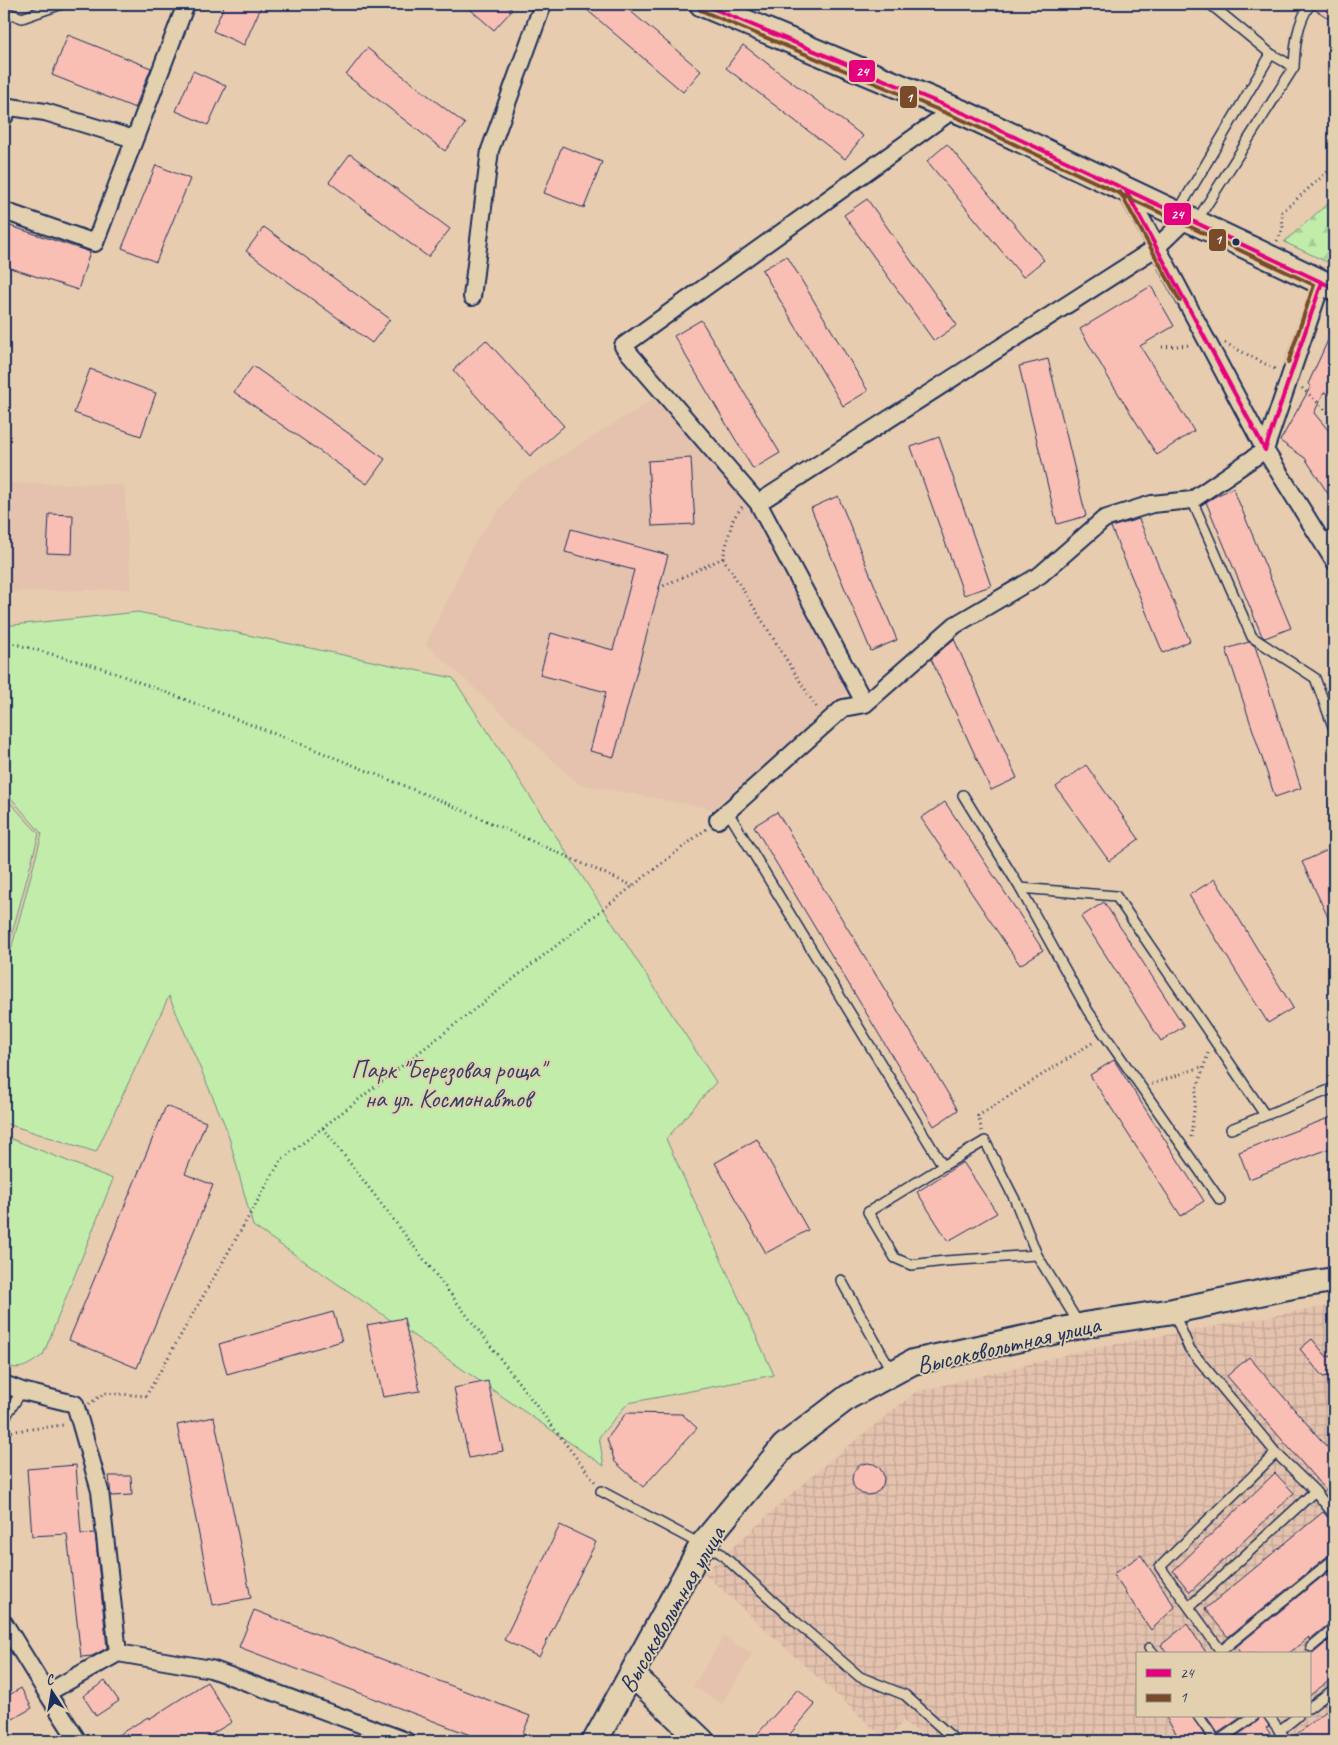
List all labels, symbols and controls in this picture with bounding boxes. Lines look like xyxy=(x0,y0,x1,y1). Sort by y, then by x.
line badge: 24 xyxy=(848,59,876,83)
text: 24 xyxy=(856,63,870,80)
line badge: 1 xyxy=(899,85,918,109)
text: 1 xyxy=(906,89,914,106)
line badge: 24 xyxy=(1163,202,1192,226)
text: 24 xyxy=(1171,206,1185,223)
line badge: 1 xyxy=(1208,228,1227,252)
text: 1 xyxy=(1215,231,1223,248)
unlabelled marker xyxy=(1231,237,1241,247)
park label: Парк "Березовая роща" на ул. Космонавтов xyxy=(351,1054,550,1115)
street label: Высоковольтная улица xyxy=(913,1308,1105,1382)
street label: Высоковольтная улица xyxy=(611,1519,734,1699)
legend xyxy=(1136,1652,1310,1718)
text: 24 xyxy=(1180,1664,1195,1683)
north arrow xyxy=(28,1668,78,1718)
text: С xyxy=(44,1670,57,1689)
text: 1 xyxy=(1180,1688,1188,1707)

